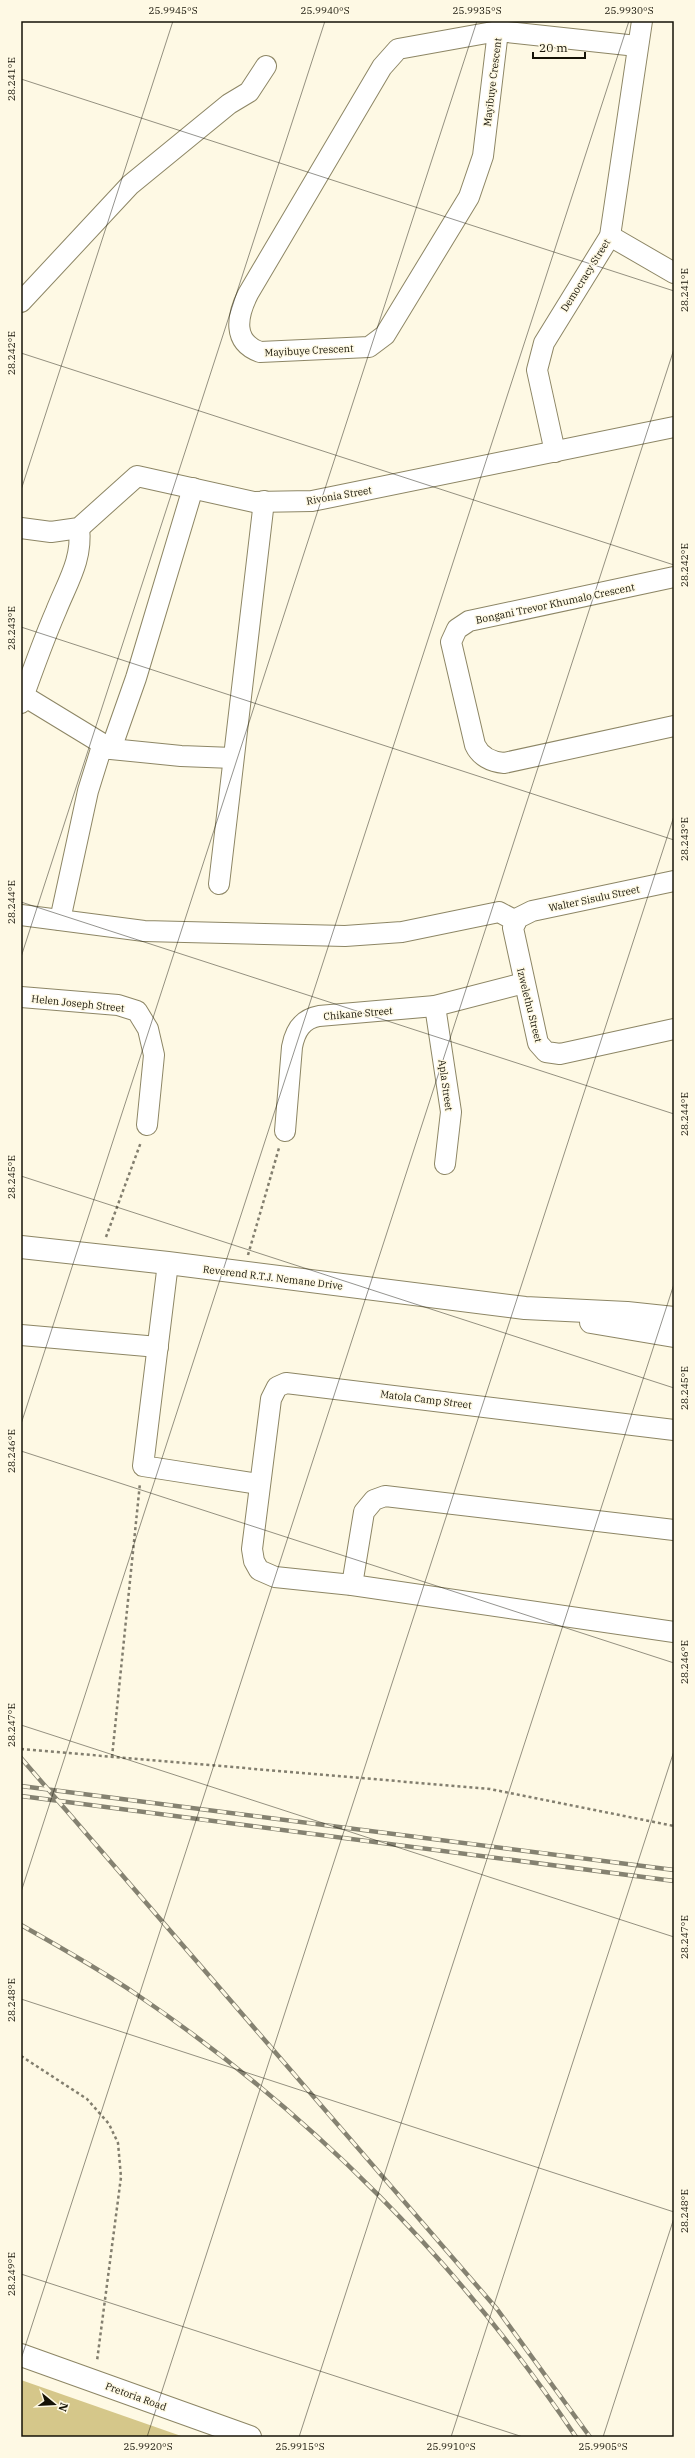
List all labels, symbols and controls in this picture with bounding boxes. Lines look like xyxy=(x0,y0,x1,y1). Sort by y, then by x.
text: 25.9945°S xyxy=(148,4,198,17)
text: 25.9940°S xyxy=(300,4,350,17)
text: 25.9935°S xyxy=(452,4,502,17)
text: 25.9930°S xyxy=(604,4,654,17)
scale bar xyxy=(533,34,585,60)
street label: Mayibuye Crescent xyxy=(481,37,504,127)
text: 20 m xyxy=(539,40,568,55)
text: 28.241°E xyxy=(5,57,18,101)
street label: Democracy Street xyxy=(558,236,613,314)
text: 28.241°E xyxy=(678,268,691,312)
text: 28.242°E xyxy=(5,331,18,375)
street label: Mayibuye Crescent xyxy=(264,342,354,359)
street label: Rivonia Street xyxy=(305,483,373,508)
text: 28.242°E xyxy=(678,543,691,587)
street label: Bongani Trevor Khumalo Crescent xyxy=(474,580,636,627)
text: 28.243°E xyxy=(5,606,18,650)
text: 28.243°E xyxy=(678,817,691,861)
text: 28.244°E xyxy=(5,880,18,924)
street label: Walter Sisulu Street xyxy=(547,882,641,915)
street label: Izwelethu Street xyxy=(514,967,545,1044)
street label: Helen Joseph Street xyxy=(31,992,126,1015)
street label: Chikane Street xyxy=(323,1004,394,1023)
street label: Apla Street xyxy=(435,1059,456,1112)
text: 28.244°E xyxy=(678,1092,691,1136)
text: 28.245°E xyxy=(5,1155,18,1199)
street label: Reverend R.T.J. Nemane Drive xyxy=(202,1262,344,1293)
text: 28.245°E xyxy=(678,1366,691,1410)
street label: Matola Camp Street xyxy=(380,1387,473,1412)
text: 28.246°E xyxy=(5,1429,18,1473)
text: 28.246°E xyxy=(678,1640,691,1684)
text: 28.247°E xyxy=(5,1703,18,1747)
text: 28.247°E xyxy=(678,1915,691,1959)
text: 28.248°E xyxy=(5,1978,18,2022)
text: 28.248°E xyxy=(678,2189,691,2233)
text: 28.249°E xyxy=(5,2252,18,2296)
street label: Pretoria Road xyxy=(103,2379,168,2414)
north arrow xyxy=(34,2384,74,2424)
text: N xyxy=(55,2401,72,2414)
text: 25.9920°S xyxy=(123,2440,173,2453)
text: 25.9915°S xyxy=(275,2440,325,2453)
text: 25.9910°S xyxy=(426,2440,476,2453)
text: 25.9905°S xyxy=(578,2440,628,2453)

